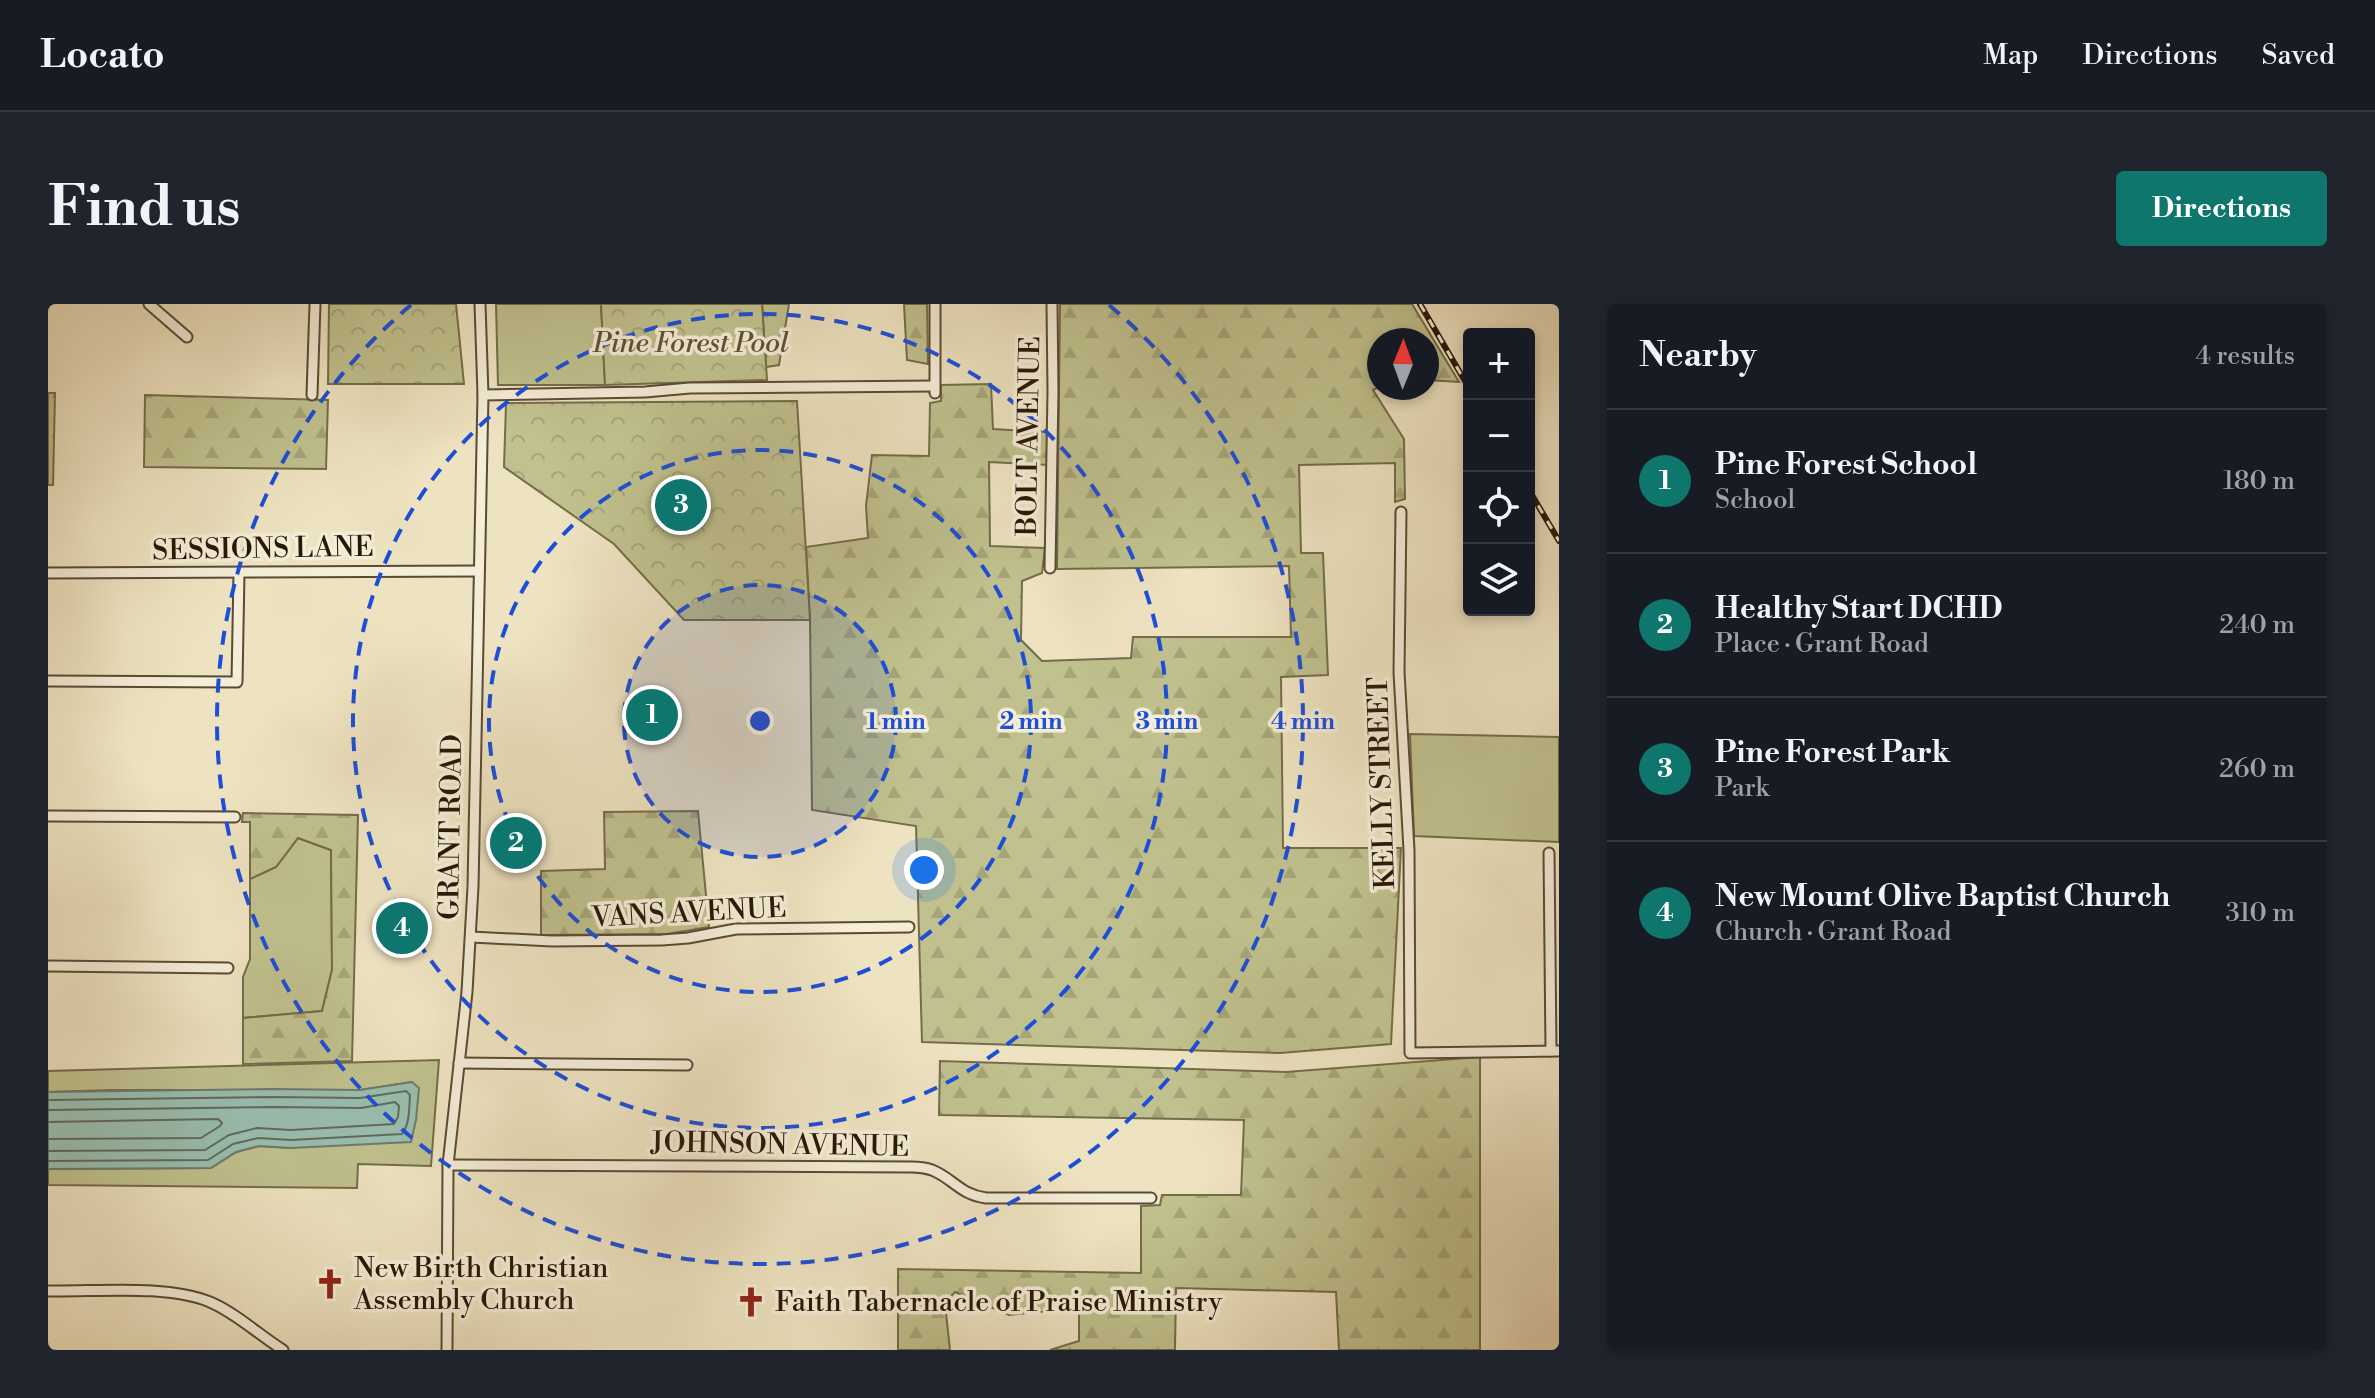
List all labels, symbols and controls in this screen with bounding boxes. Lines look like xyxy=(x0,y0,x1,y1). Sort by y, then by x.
text: Locato xyxy=(40,32,165,79)
text: Map xyxy=(1983,38,2038,73)
text: Directions xyxy=(2082,38,2217,73)
text: Saved xyxy=(2261,38,2335,73)
button: Directions xyxy=(2116,171,2327,246)
text: Find us xyxy=(48,173,241,243)
park label: Pine Forest Pool xyxy=(592,326,789,361)
north arrow xyxy=(1367,328,1439,400)
map controls xyxy=(1463,328,1535,616)
button: + xyxy=(1463,328,1535,400)
text: Nearby xyxy=(1639,335,1757,377)
street label: BOLT AVENUE xyxy=(1010,336,1048,537)
text: 4 results xyxy=(2196,340,2295,372)
button: − xyxy=(1463,400,1535,472)
text: Pine Forest School xyxy=(1715,446,1977,484)
text: 1 xyxy=(1659,465,1671,497)
text: 180 m xyxy=(2223,465,2295,497)
button: locate xyxy=(1463,472,1535,544)
pin: 3 xyxy=(655,475,707,535)
text: School xyxy=(1715,484,1795,516)
street label: SESSIONS LANE xyxy=(152,530,374,568)
button: layers xyxy=(1463,544,1535,616)
text: Healthy Start DCHD xyxy=(1715,590,2003,628)
text: 2 xyxy=(1657,609,1673,641)
text: 240 m xyxy=(2219,609,2295,641)
text: Place · Grant Road xyxy=(1715,628,1929,660)
street label: KELLY STREET xyxy=(1361,676,1403,890)
pin: 1 xyxy=(626,685,678,745)
centre of rings xyxy=(746,707,774,735)
text: 1 min xyxy=(866,707,926,737)
text: 2 min xyxy=(999,707,1063,737)
text: 3 min xyxy=(1136,707,1199,737)
text: 4 min xyxy=(1271,707,1335,737)
street label: GRANT ROAD xyxy=(432,734,470,920)
text: Pine Forest Park xyxy=(1715,734,1950,772)
text: 3 xyxy=(1657,753,1673,785)
text: 260 m xyxy=(2219,753,2295,785)
text: Park xyxy=(1715,772,1769,804)
pin: 2 xyxy=(490,813,542,873)
your location xyxy=(904,850,944,890)
text: New Mount Olive Baptist Church xyxy=(1715,878,2170,916)
street label: VANS AVENUE xyxy=(590,890,787,936)
text: 4 xyxy=(1656,897,1674,929)
text: 310 m xyxy=(2226,897,2295,929)
pin: 4 xyxy=(376,898,428,958)
text: Church · Grant Road xyxy=(1715,916,1951,948)
street label: JOHNSON AVENUE xyxy=(650,1125,909,1165)
place label: New Birth Christian Assembly Church xyxy=(353,1251,609,1318)
church icon: New Birth Christian Assembly Church xyxy=(313,1267,347,1301)
church icon: Faith Tabernacle of Praise Ministry xyxy=(734,1285,768,1319)
place label: Faith Tabernacle of Praise Ministry xyxy=(775,1285,1223,1320)

